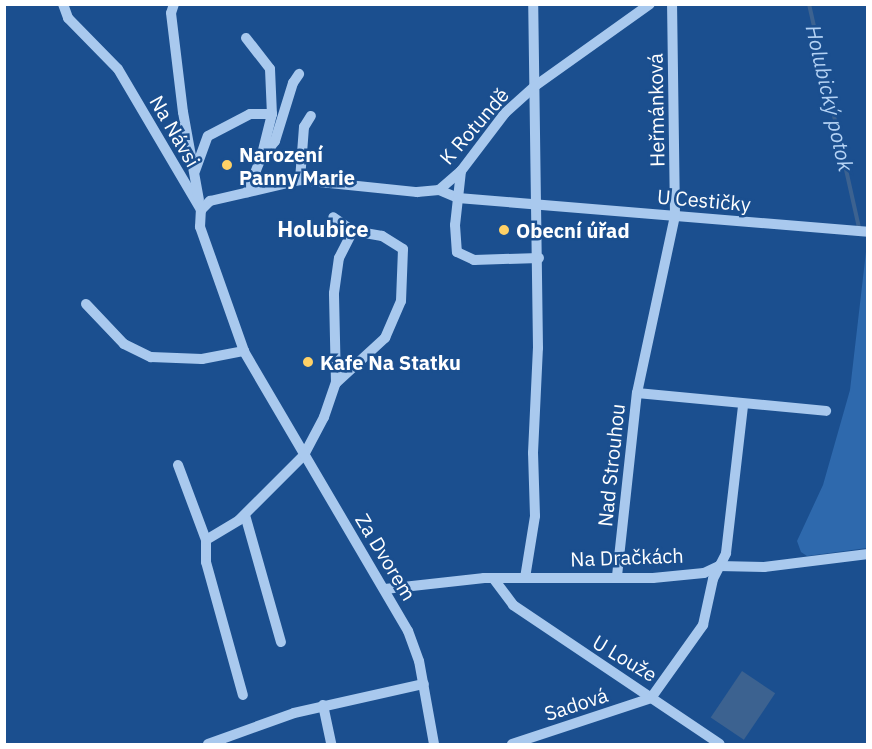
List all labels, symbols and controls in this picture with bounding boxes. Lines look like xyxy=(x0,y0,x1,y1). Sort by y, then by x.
water label: Holubický potok xyxy=(801,22,859,174)
street label: Heřmánková xyxy=(643,53,669,167)
street label: K Rotundě xyxy=(434,83,514,169)
street label: Na Návsi xyxy=(145,91,205,171)
place label: Narození Panny Marie xyxy=(239,142,355,189)
marker: Narození Panny Marie xyxy=(220,158,234,172)
street label: U Cestičky xyxy=(656,184,752,216)
district label: Holubice xyxy=(277,216,369,242)
place label: Obecní úřad xyxy=(516,218,630,242)
marker: Obecní úřad xyxy=(497,223,511,237)
place label: Kafe Na Statku xyxy=(320,350,461,374)
marker: Kafe Na Statku xyxy=(301,355,315,369)
street label: Nad Strouhou xyxy=(593,402,629,528)
street label: Za Dvorem xyxy=(351,509,421,605)
street label: Na Dračkách xyxy=(570,543,684,571)
street label: U Louže xyxy=(589,630,661,686)
street label: Sadová xyxy=(541,683,611,725)

